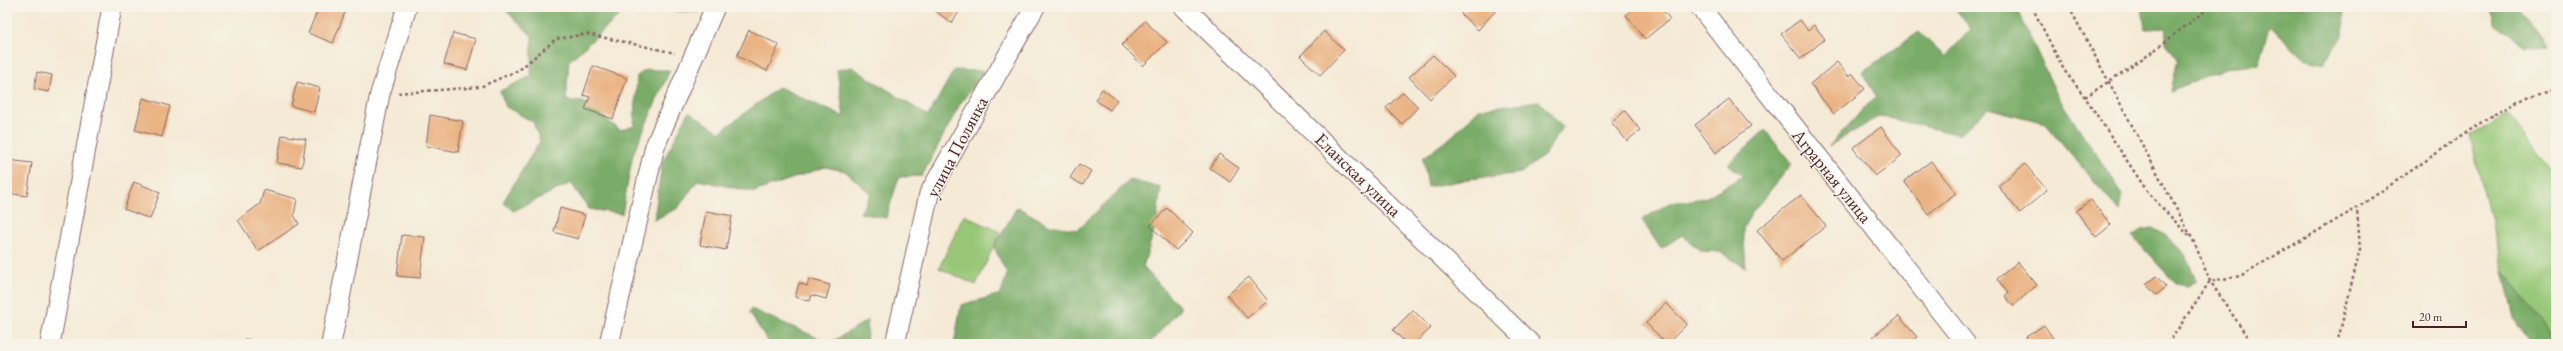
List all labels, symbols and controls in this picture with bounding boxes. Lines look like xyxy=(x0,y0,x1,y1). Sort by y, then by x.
street label: улица Полянка xyxy=(920,92,993,201)
street label: Аграрная улица xyxy=(1787,123,1878,228)
street label: Еланская улица xyxy=(1310,128,1407,222)
scale bar xyxy=(2413,303,2466,329)
text: 20 m xyxy=(2419,309,2443,325)

